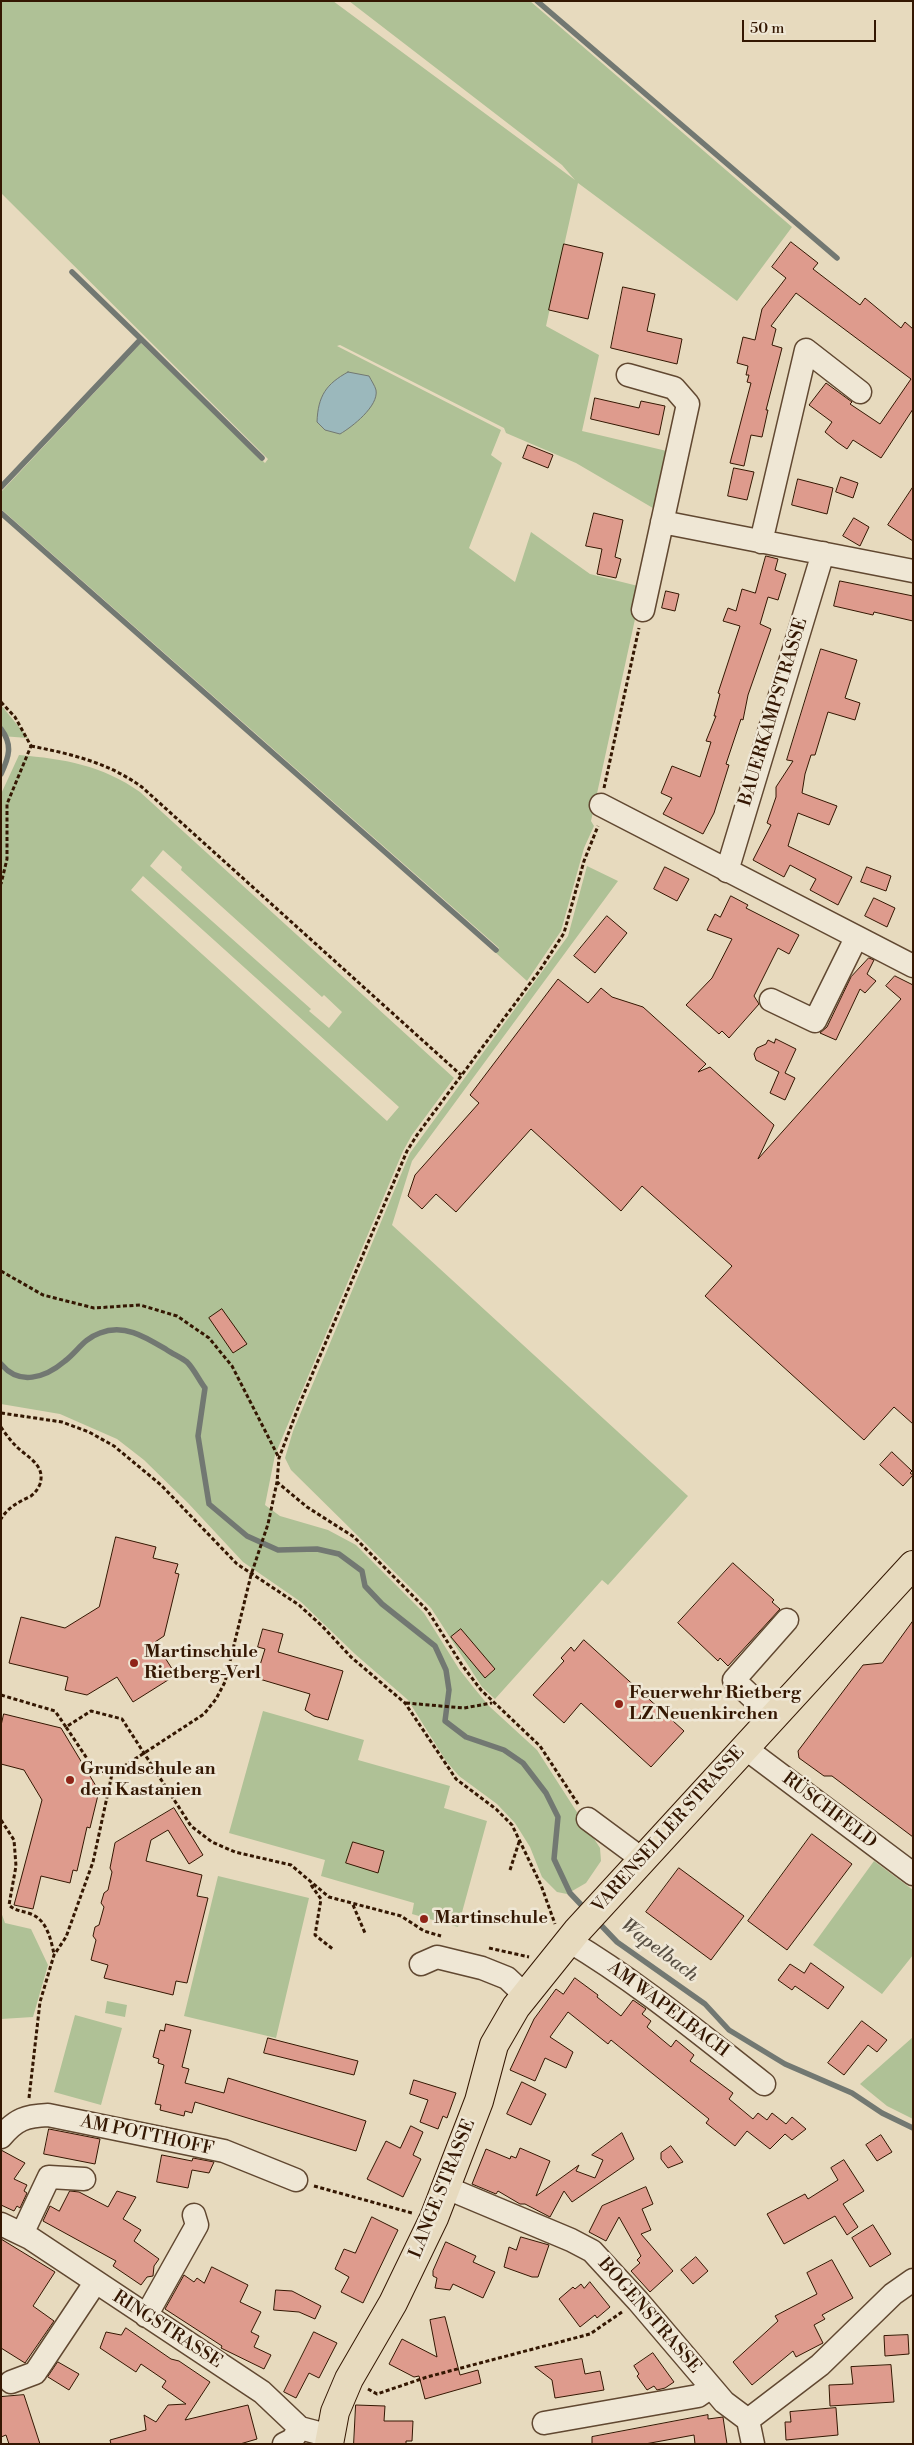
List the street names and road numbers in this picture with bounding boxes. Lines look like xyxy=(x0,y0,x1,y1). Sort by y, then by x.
street label: BAUERKAMPSTRASSE xyxy=(735,615,813,809)
street label: VARENSELLER STRASSE xyxy=(588,1742,750,1918)
street label: RÜSCHFELD xyxy=(778,1768,880,1854)
street label: AM WAPELBACH xyxy=(603,1957,733,2063)
street label: AM POTTHOFF xyxy=(78,2111,216,2161)
street label: LANGE STRASSE xyxy=(405,2116,481,2262)
street label: BOGENSTRASSE xyxy=(593,2254,705,2378)
street label: RINGSTRASSE xyxy=(108,2287,226,2373)

